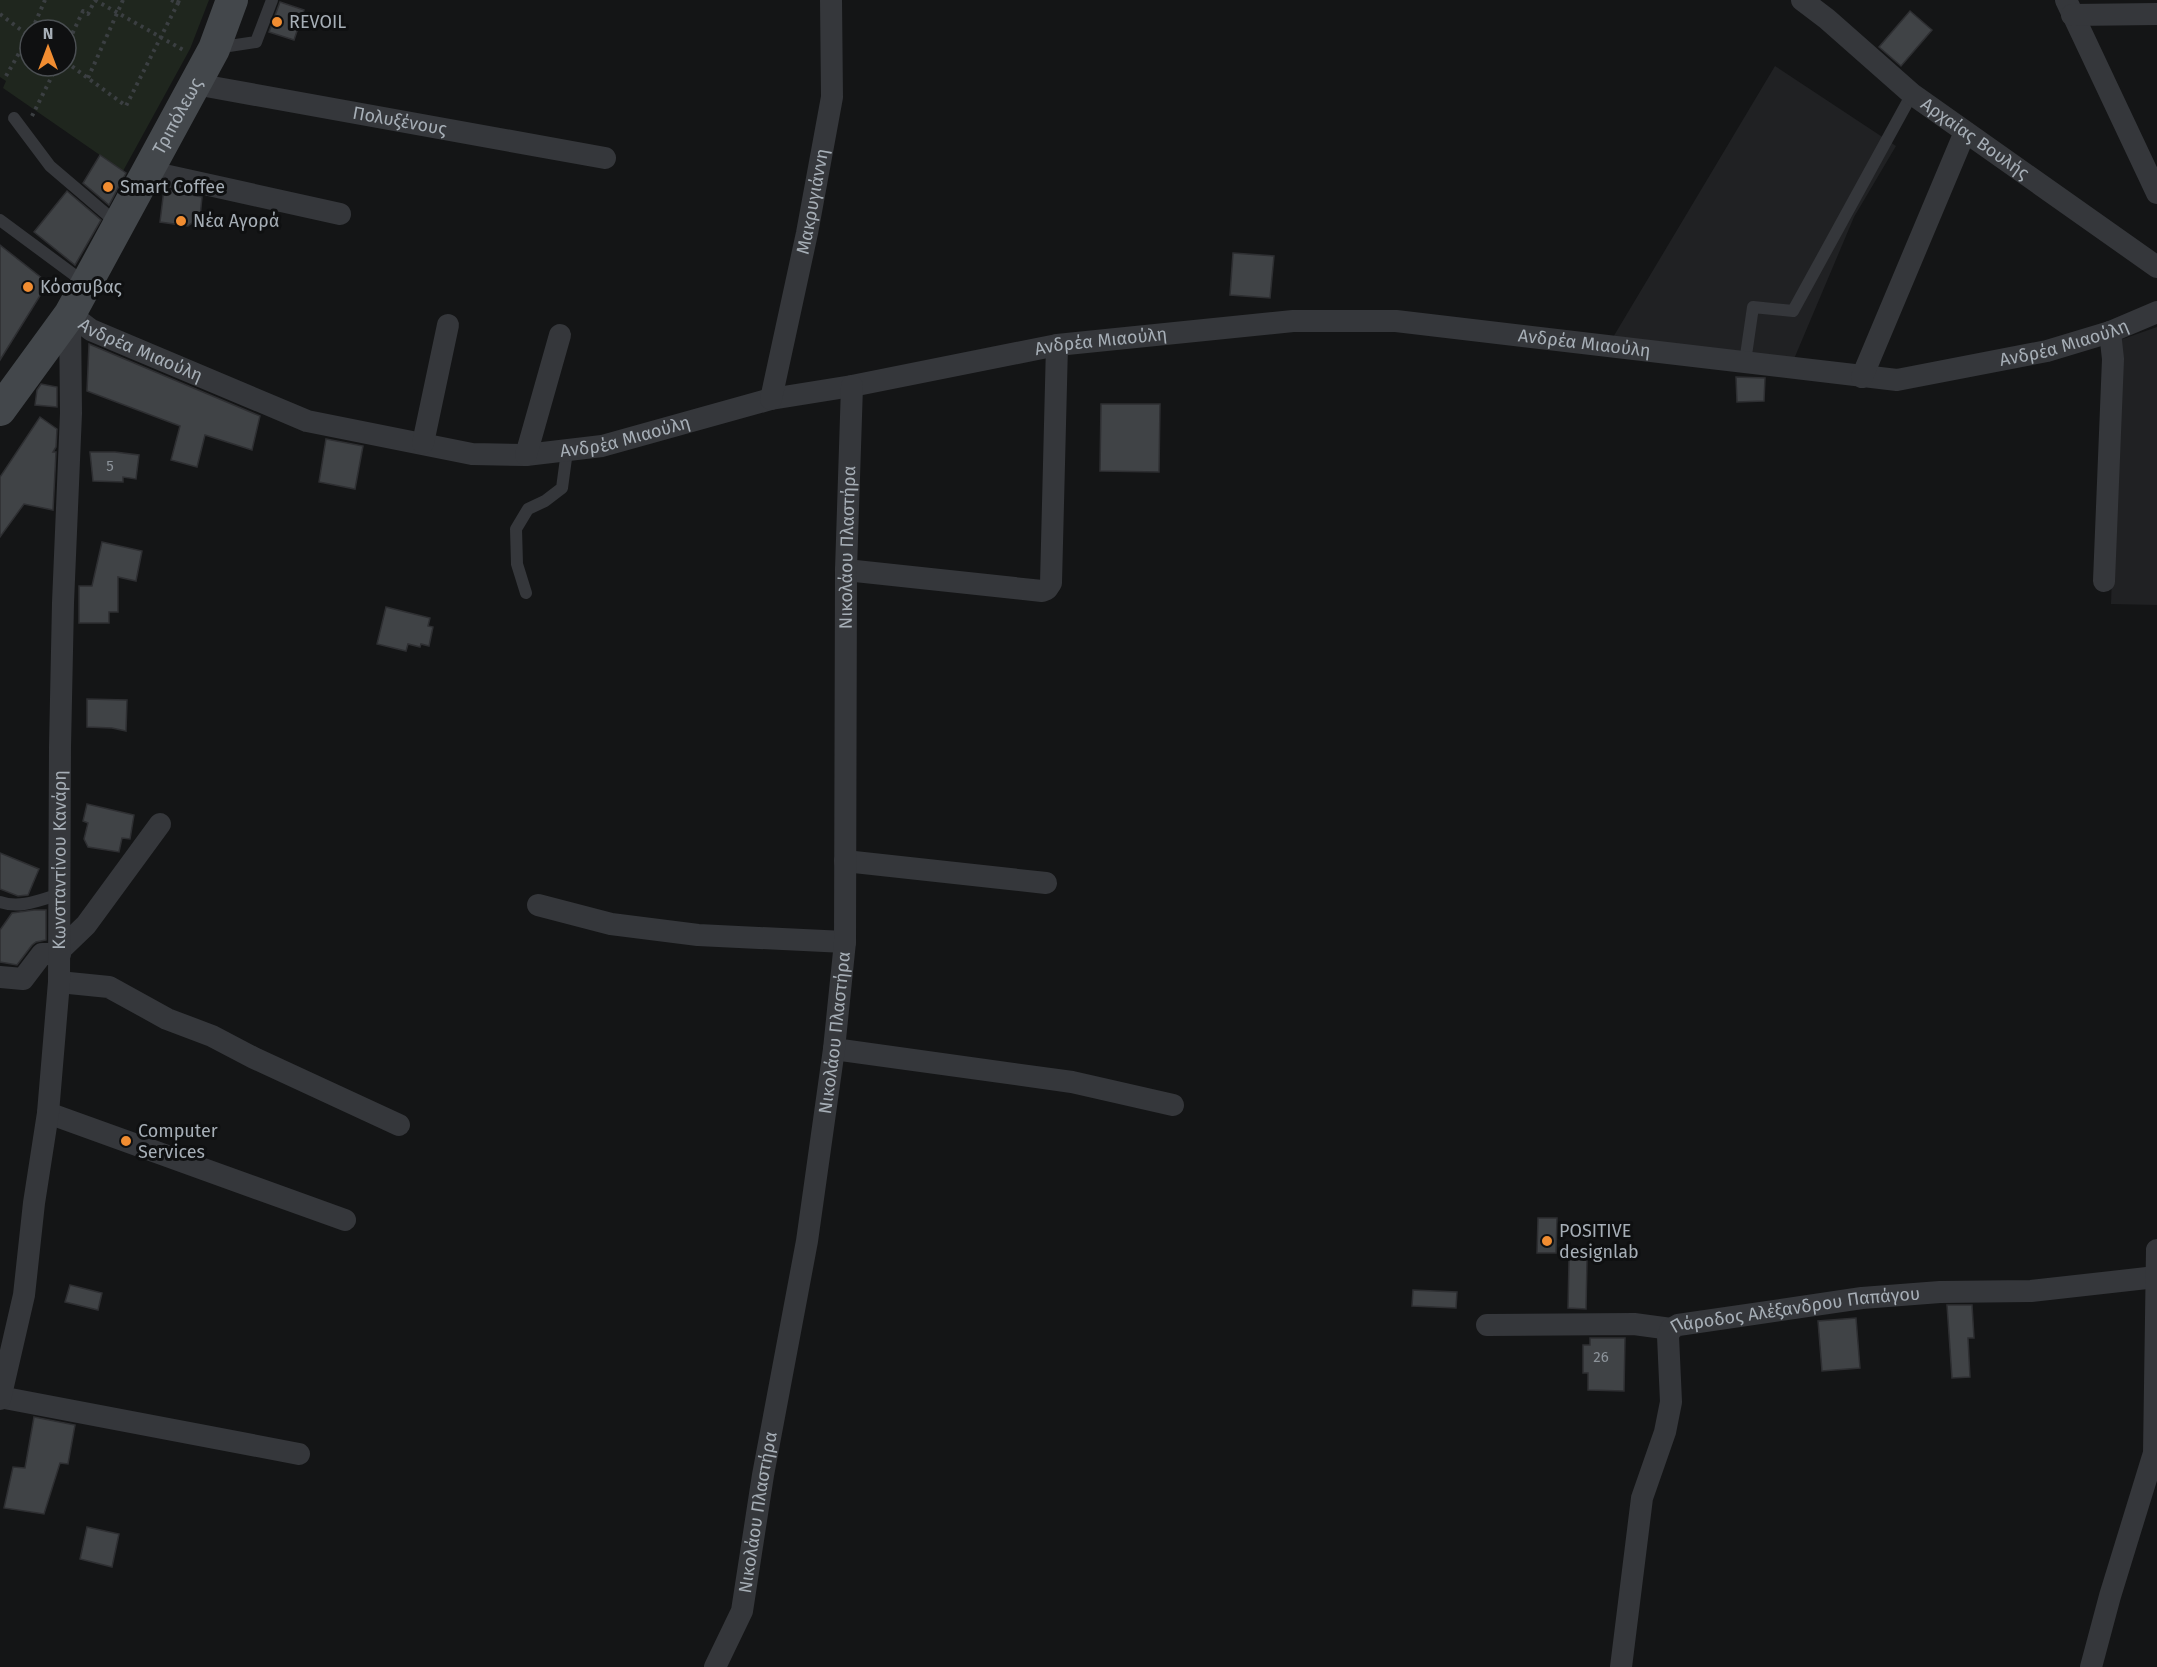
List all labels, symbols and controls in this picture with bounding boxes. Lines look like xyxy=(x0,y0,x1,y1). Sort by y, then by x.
place label: REVOIL xyxy=(289,11,346,33)
marker: REVOIL xyxy=(270,15,284,29)
north arrow xyxy=(18,18,78,78)
text: N xyxy=(43,24,53,43)
street label: Τριπόλεως xyxy=(148,73,208,158)
street label: Αρχαίας Βουλής xyxy=(1917,93,2034,185)
street label: Πολυξένους xyxy=(351,102,449,140)
street label: Μακρυγιάννη xyxy=(792,147,833,256)
place label: Smart Coffee xyxy=(120,176,225,198)
marker: Smart Coffee xyxy=(101,180,115,194)
place label: Νέα Αγορά xyxy=(193,210,279,232)
marker: Νέα Αγορά xyxy=(174,214,188,228)
place label: Κόσσυβας xyxy=(40,276,123,298)
marker: Κόσσυβας xyxy=(21,280,35,294)
street label: Ανδρέα Μιαούλη xyxy=(74,313,206,387)
street label: Ανδρέα Μιαούλη xyxy=(1998,314,2132,371)
street label: Ανδρέα Μιαούλη xyxy=(1033,323,1168,360)
street label: Ανδρέα Μιαούλη xyxy=(1517,324,1652,362)
street label: Ανδρέα Μιαούλη xyxy=(559,411,693,462)
house number: 5 xyxy=(106,457,114,475)
street label: Νικολάου Πλαστήρα xyxy=(835,465,860,629)
street label: Κωνσταντίνου Κανάρη xyxy=(48,770,71,950)
street label: Νικολάου Πλαστήρα xyxy=(814,950,855,1115)
place label: Computer Services xyxy=(138,1120,218,1163)
marker: Computer Services xyxy=(119,1134,133,1148)
place label: POSITIVE designlab xyxy=(1559,1220,1639,1263)
marker: POSITIVE designlab xyxy=(1540,1234,1554,1248)
street label: Πάροδος Αλέξανδρου Παπάγου xyxy=(1666,1283,1921,1338)
house number: 26 xyxy=(1593,1348,1609,1366)
street label: Νικολάου Πλαστήρα xyxy=(734,1430,782,1595)

